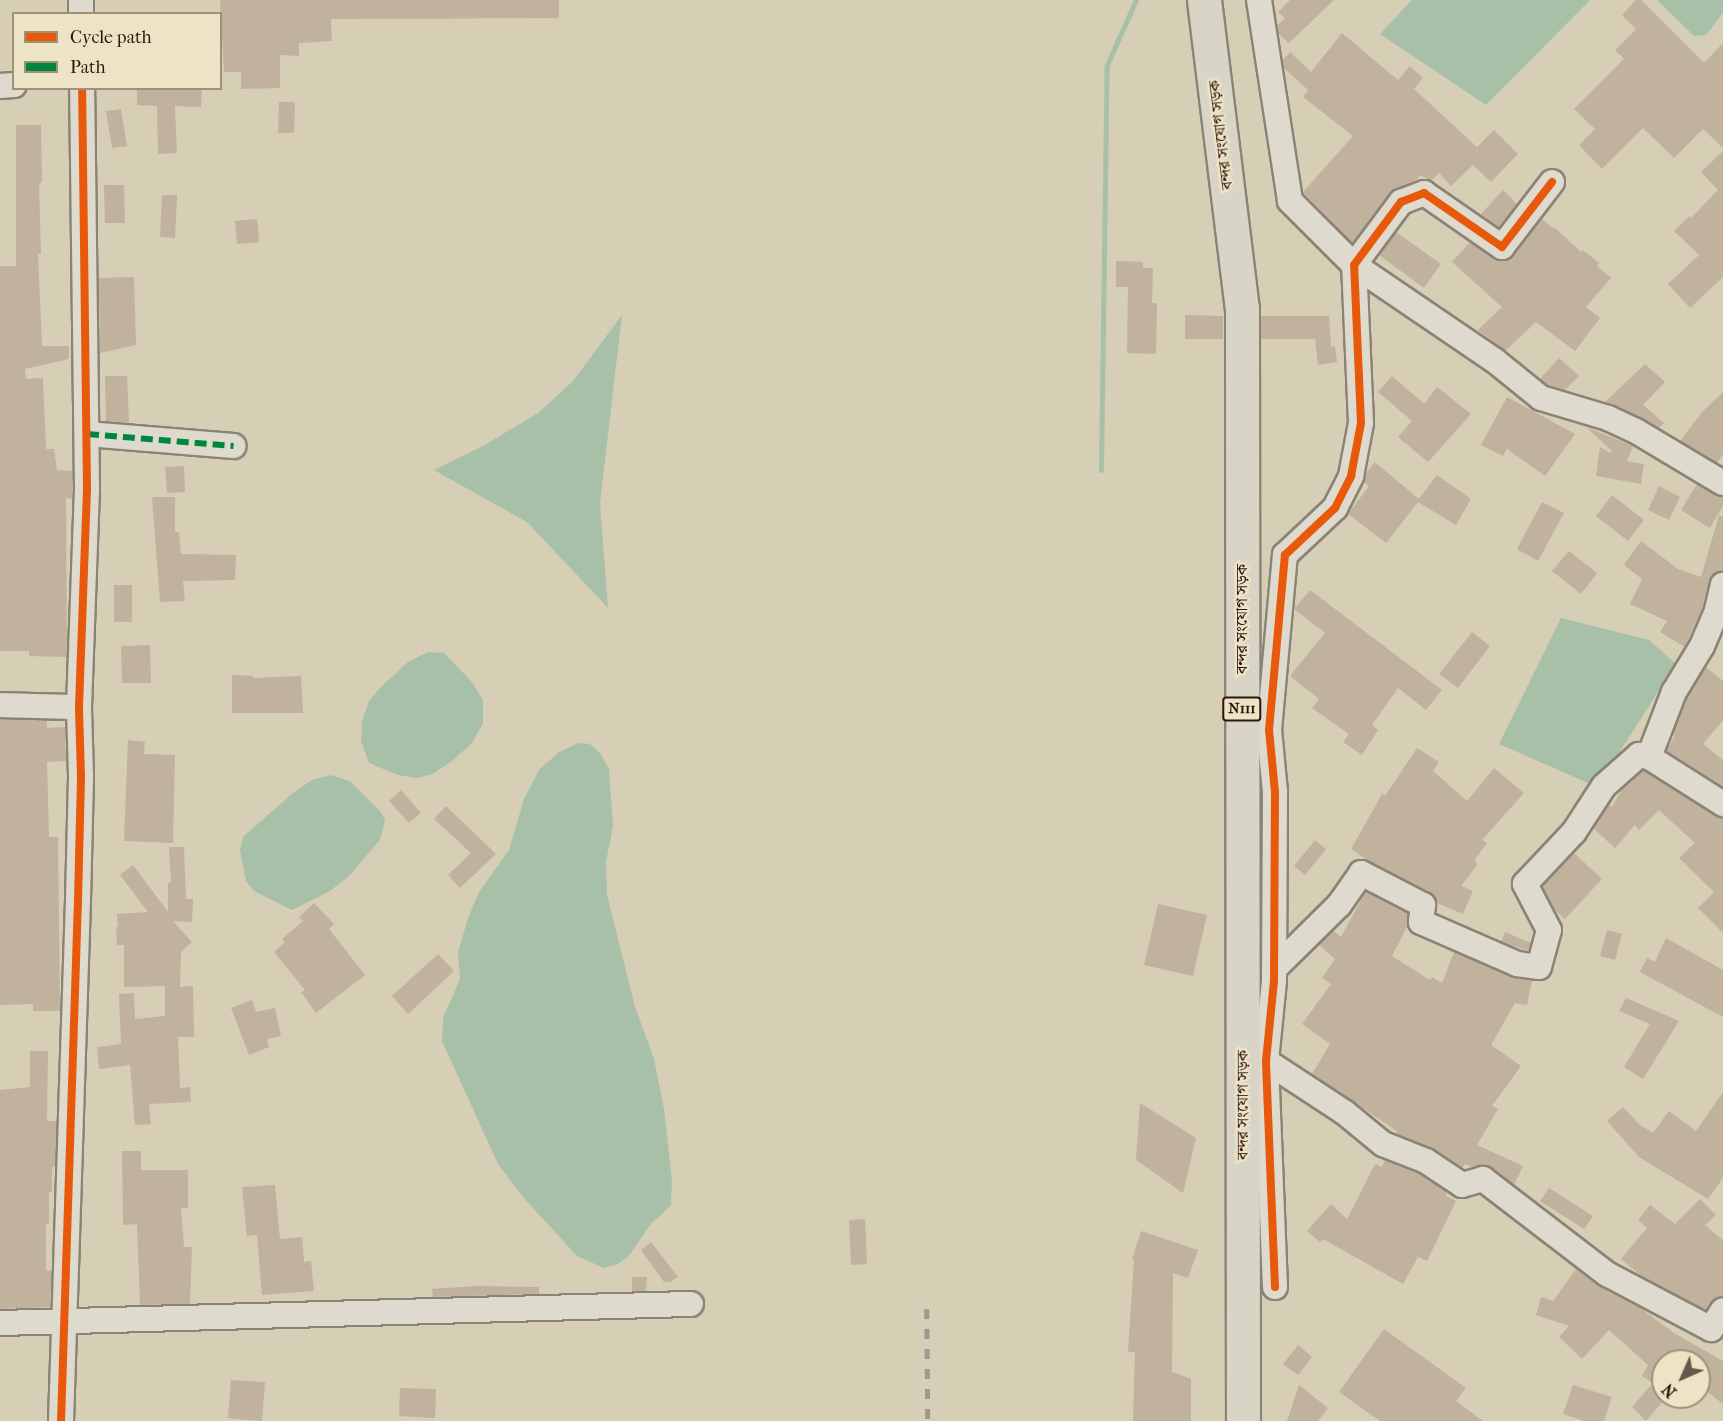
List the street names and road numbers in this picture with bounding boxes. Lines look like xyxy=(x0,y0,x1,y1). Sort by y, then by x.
street label: বন্দর সংযোগ সড়ক xyxy=(1205,79,1237,191)
street label: বন্দর সংযোগ সড়ক xyxy=(1232,564,1252,674)
road number: N111 xyxy=(1221,697,1263,721)
street label: বন্দর সংযোগ সড়ক xyxy=(1233,1050,1253,1160)

